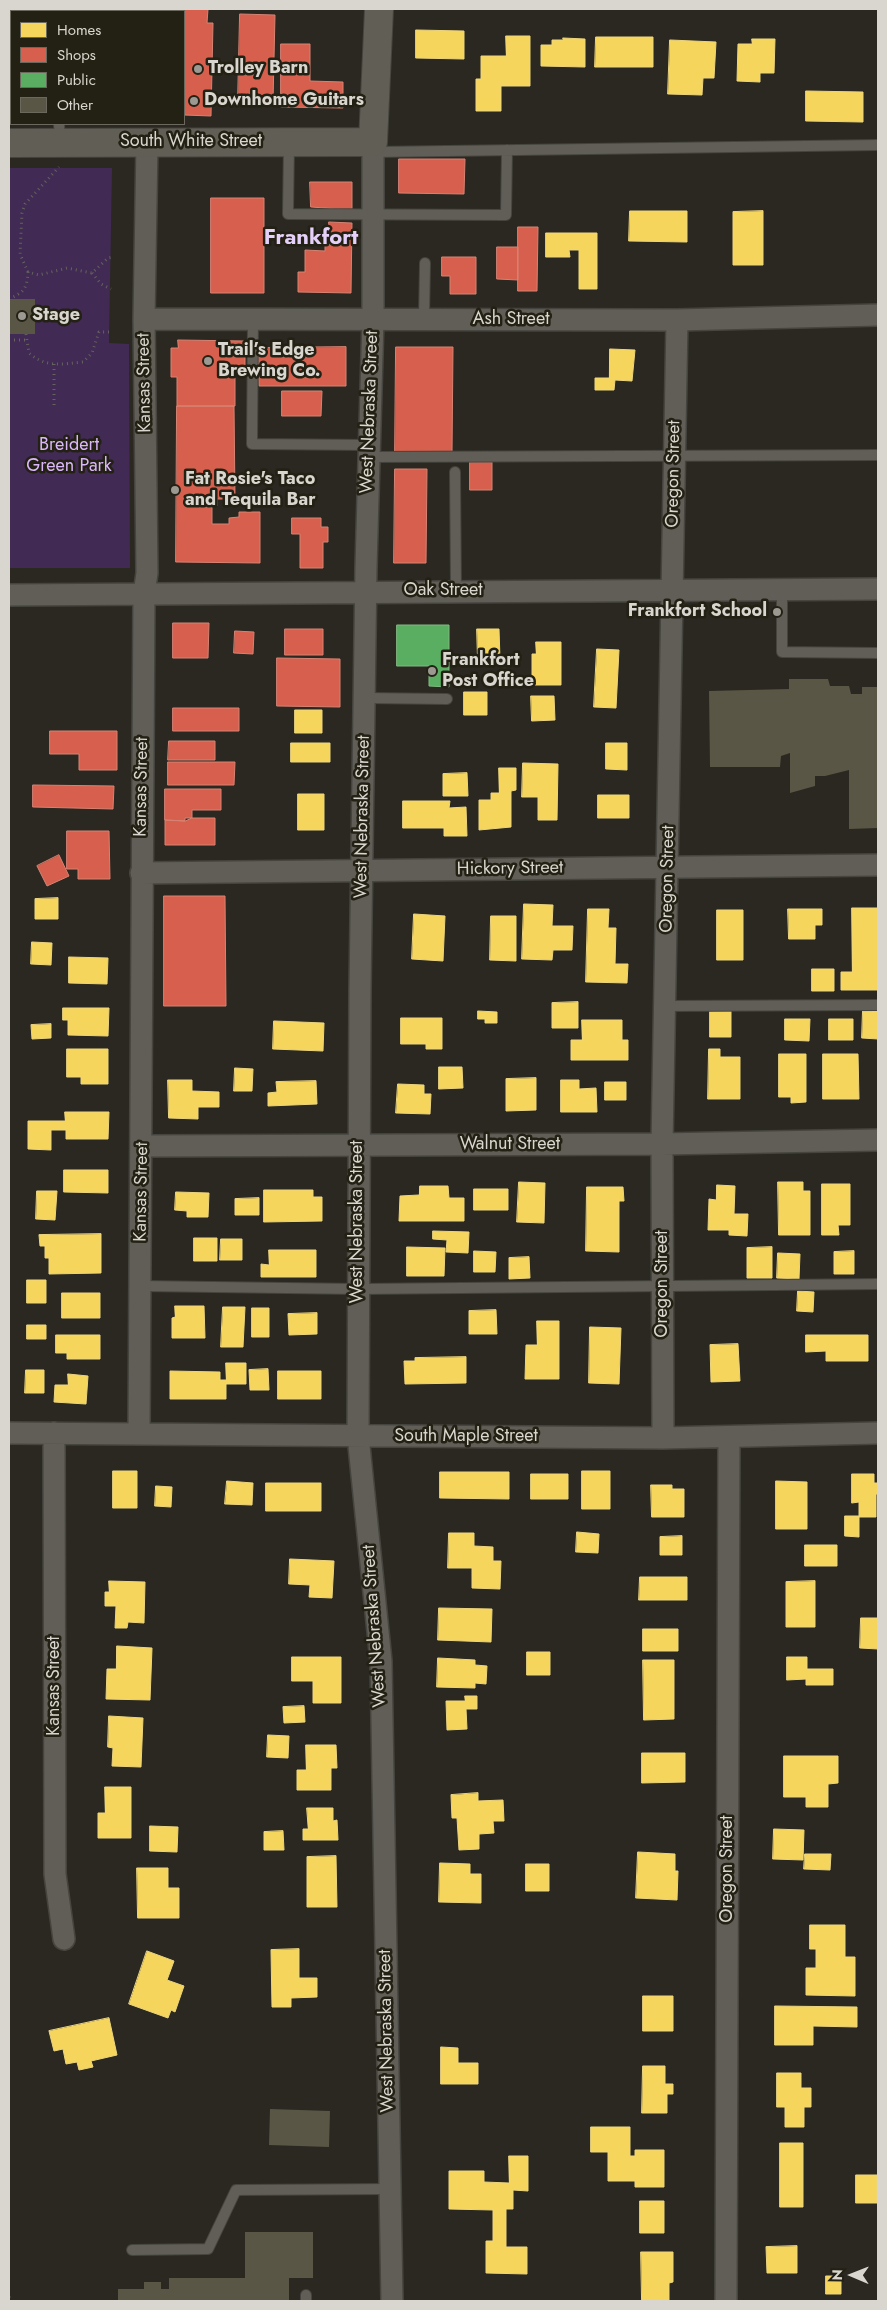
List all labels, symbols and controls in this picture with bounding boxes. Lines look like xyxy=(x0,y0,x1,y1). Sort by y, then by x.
legend xyxy=(10,10,185,125)
text: Homes xyxy=(57,19,101,41)
text: Shops xyxy=(57,44,96,66)
place label: Trolley Barn xyxy=(208,58,308,80)
marker: Trolley Barn xyxy=(192,63,204,75)
text: Public xyxy=(57,69,96,91)
place label: Downhome Guitars xyxy=(204,90,364,112)
text: Other xyxy=(57,94,93,116)
marker: Downhome Guitars xyxy=(188,95,200,107)
street label: South White Street xyxy=(120,131,262,153)
district label: Frankfort xyxy=(264,226,358,252)
place label: Stage xyxy=(32,305,80,327)
street label: Ash Street xyxy=(473,309,549,331)
marker: Stage xyxy=(16,310,28,322)
street label: West Nebraska Street xyxy=(356,330,384,494)
street label: Kansas Street xyxy=(133,333,157,433)
place label: Trail’s Edge Brewing Co. xyxy=(218,340,321,382)
marker: Trail’s Edge Brewing Co. xyxy=(202,355,214,367)
street label: Oregon Street xyxy=(662,420,686,528)
park label: Breidert Green Park xyxy=(26,435,112,478)
place label: Fat Rosie's Taco and Tequila Bar xyxy=(185,469,316,512)
marker: Fat Rosie's Taco and Tequila Bar xyxy=(169,484,181,496)
street label: Oak Street xyxy=(403,580,483,602)
place label: Frankfort School xyxy=(628,601,767,623)
marker: Frankfort School xyxy=(771,606,783,618)
place label: Frankfort Post Office xyxy=(442,650,534,692)
marker: Frankfort Post Office xyxy=(426,665,438,677)
street label: West Nebraska Street xyxy=(351,735,375,899)
street label: Kansas Street xyxy=(130,737,154,837)
street label: Oregon Street xyxy=(656,825,680,933)
street label: Hickory Street xyxy=(457,857,563,881)
street label: Walnut Street xyxy=(460,1134,560,1156)
street label: West Nebraska Street xyxy=(347,1140,369,1304)
street label: Kansas Street xyxy=(130,1142,154,1242)
street label: Oregon Street xyxy=(652,1230,674,1338)
street label: South Maple Street xyxy=(394,1426,538,1448)
street label: West Nebraska Street xyxy=(359,1544,391,1708)
street label: Kansas Street xyxy=(44,1636,66,1736)
street label: Oregon Street xyxy=(717,1815,739,1923)
street label: West Nebraska Street xyxy=(375,1949,399,2113)
north arrow xyxy=(827,2250,877,2300)
text: N xyxy=(827,2269,847,2280)

